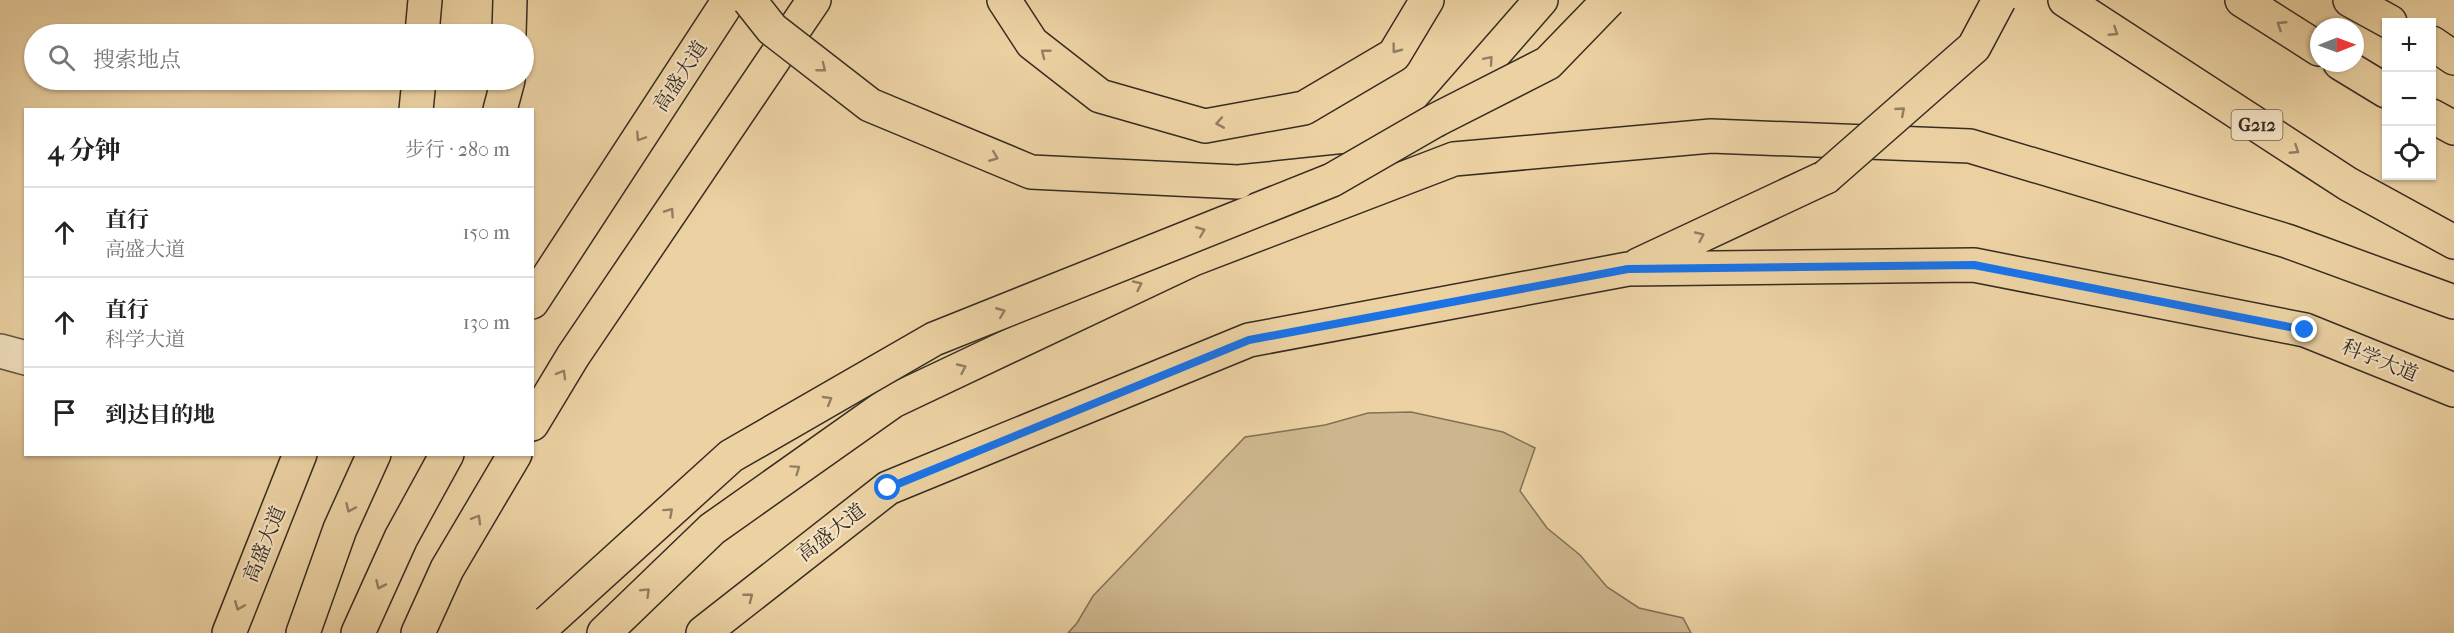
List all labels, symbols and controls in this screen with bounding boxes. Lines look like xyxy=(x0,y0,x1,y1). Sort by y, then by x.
north arrow xyxy=(2310,18,2364,72)
map controls xyxy=(2382,18,2436,180)
button: + xyxy=(2382,18,2436,72)
one-way arrow xyxy=(2277,20,2287,32)
search box xyxy=(24,24,534,90)
one-way arrow xyxy=(2107,25,2118,36)
street label: 高盛大道 xyxy=(649,36,712,116)
icon: search xyxy=(45,41,78,74)
one-way arrow xyxy=(1392,43,1403,54)
text: 搜索地点 xyxy=(93,47,181,73)
one-way arrow xyxy=(1040,49,1051,60)
one-way arrow xyxy=(1481,56,1492,67)
one-way arrow xyxy=(816,61,827,72)
button: − xyxy=(2382,72,2436,126)
one-way arrow xyxy=(1894,107,1905,118)
road number: G212 xyxy=(2232,110,2282,140)
one-way arrow xyxy=(1216,116,1226,129)
button: locate xyxy=(2382,126,2436,180)
one-way arrow xyxy=(636,130,647,141)
text: 4 分钟 xyxy=(48,135,121,166)
text: 步行 · 280 m xyxy=(405,138,510,161)
one-way arrow xyxy=(2289,142,2299,154)
one-way arrow xyxy=(988,150,999,162)
text: 直行 xyxy=(105,207,149,233)
one-way arrow xyxy=(663,208,675,218)
icon: ahead xyxy=(48,216,81,249)
text: 150 m xyxy=(462,221,510,244)
one-way arrow xyxy=(1195,226,1206,238)
one-way arrow xyxy=(1693,231,1704,243)
text: 高盛大道 xyxy=(105,238,185,261)
one-way arrow xyxy=(1132,280,1143,292)
text: 直行 xyxy=(105,297,149,323)
icon: ahead xyxy=(48,306,81,339)
one-way arrow xyxy=(995,307,1006,319)
text: 130 m xyxy=(463,311,510,334)
route end xyxy=(2291,316,2317,342)
text: 科学大道 xyxy=(105,328,185,351)
street label: 科学大道 xyxy=(2338,335,2421,386)
one-way arrow xyxy=(956,364,967,376)
one-way arrow xyxy=(555,370,566,380)
icon: arrive xyxy=(48,396,81,429)
one-way arrow xyxy=(822,396,832,407)
text: 到达目的地 xyxy=(105,402,215,428)
one-way arrow xyxy=(790,465,801,476)
route start xyxy=(874,474,900,500)
street label: 高盛大道 xyxy=(793,499,870,566)
one-way arrow xyxy=(345,502,357,513)
street label: 高盛大道 xyxy=(239,503,290,586)
one-way arrow xyxy=(663,508,673,519)
one-way arrow xyxy=(470,515,481,525)
one-way arrow xyxy=(375,579,387,590)
one-way arrow xyxy=(638,589,649,600)
one-way arrow xyxy=(742,593,753,604)
one-way arrow xyxy=(234,600,246,611)

